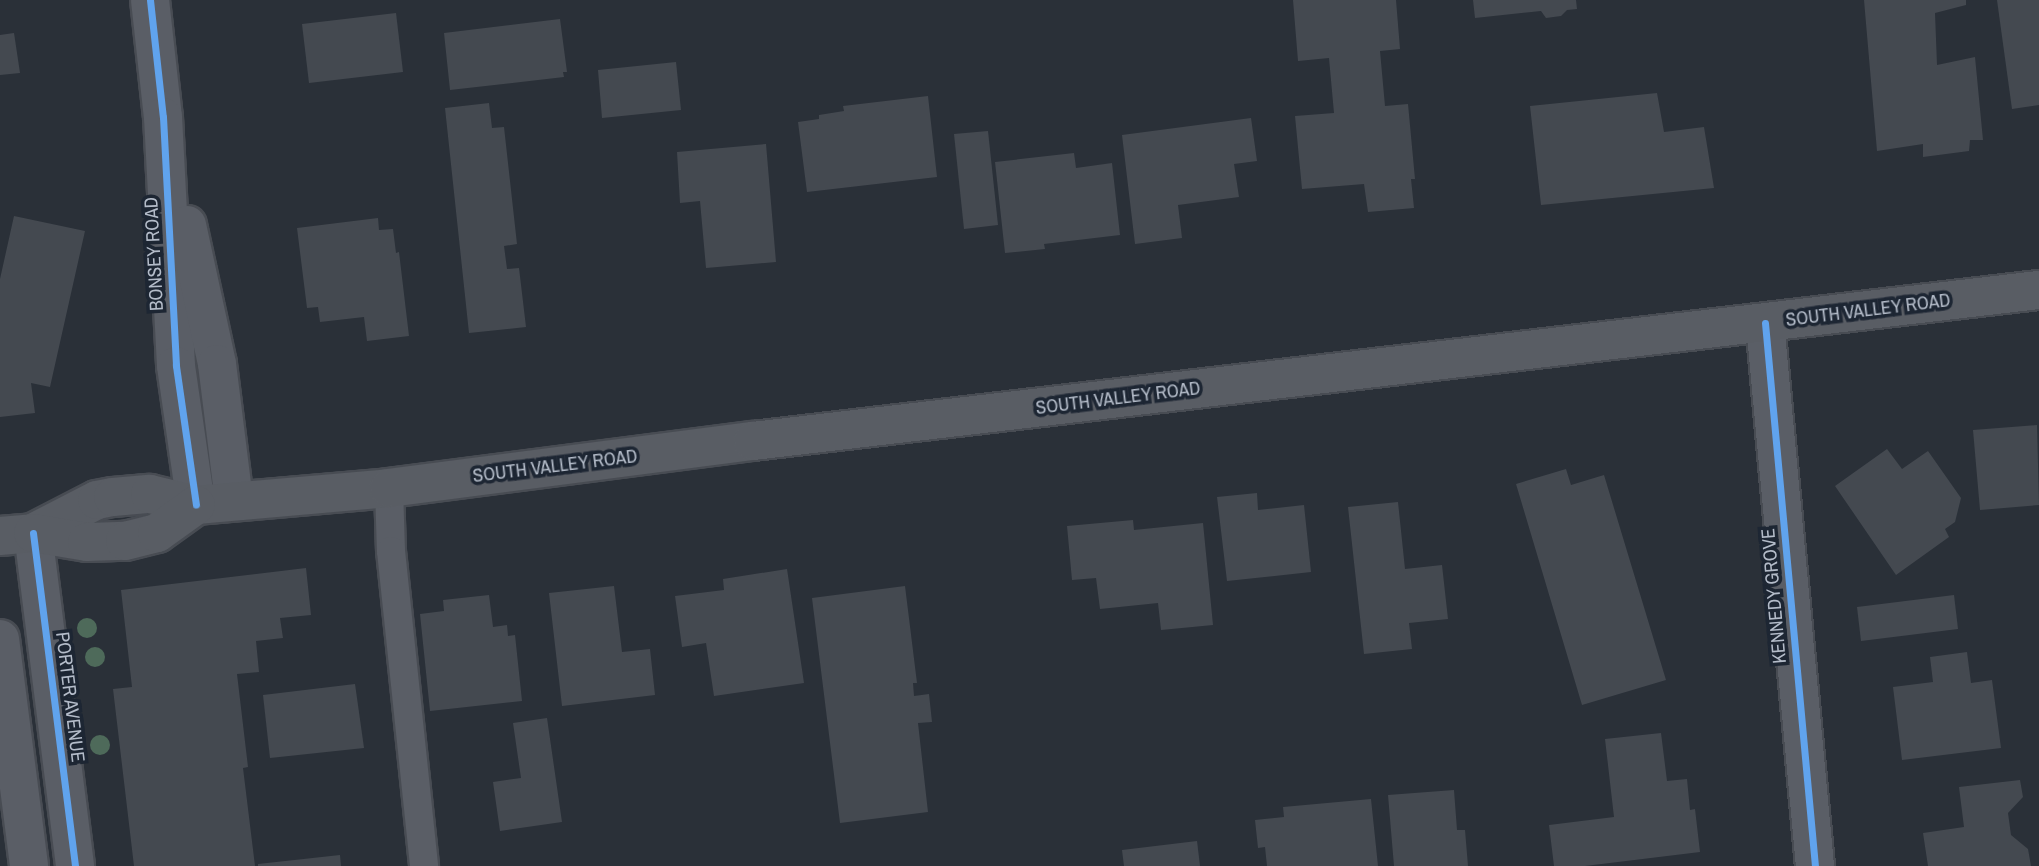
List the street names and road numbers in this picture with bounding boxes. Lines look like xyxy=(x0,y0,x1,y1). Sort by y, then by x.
street label: BONSEY ROAD xyxy=(140,196,168,312)
street label: SOUTH VALLEY ROAD xyxy=(1784,289,1952,331)
street label: SOUTH VALLEY ROAD xyxy=(1034,377,1202,419)
street label: SOUTH VALLEY ROAD xyxy=(471,445,639,487)
street label: KENNEDY GROVE xyxy=(1757,527,1791,665)
street label: PORTER AVENUE xyxy=(51,630,89,764)

